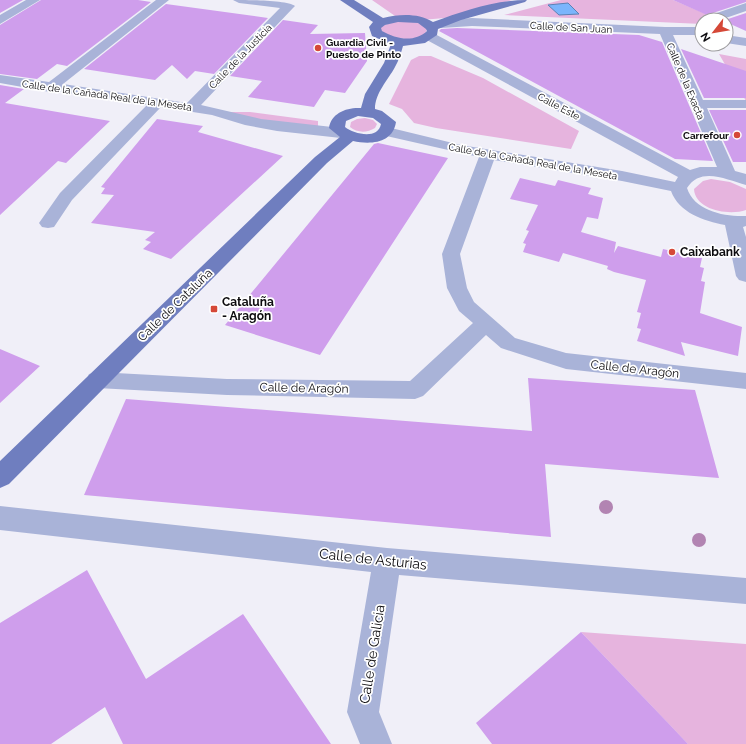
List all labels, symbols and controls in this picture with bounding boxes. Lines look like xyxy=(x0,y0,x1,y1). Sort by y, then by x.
north arrow xyxy=(694,12,734,52)
street label: Calle de San Juan xyxy=(530,20,613,35)
street label: Calle de la Justicia xyxy=(207,22,274,91)
text: N xyxy=(698,30,714,44)
place label: Guardia Civil - Puesto de Pinto xyxy=(326,37,401,60)
street label: Calle de la Exacta xyxy=(664,41,707,121)
marker: Guardia Civil - Puesto de Pinto xyxy=(313,43,323,53)
street label: Calle de la Cañada Real de la Meseta xyxy=(21,78,193,113)
street label: Calle Este xyxy=(536,91,582,122)
place label: Carrefour xyxy=(683,130,729,141)
marker: Carrefour xyxy=(732,130,742,140)
street label: Calle de la Cañada Real de la Meseta xyxy=(448,141,618,182)
place label: Caixabank xyxy=(680,245,740,259)
marker: Caixabank xyxy=(667,247,677,257)
street label: Calle de Cataluña xyxy=(135,266,215,344)
place label: Cataluña - Aragón xyxy=(222,295,274,323)
marker: Cataluña - Aragón xyxy=(209,304,219,314)
street label: Calle de Aragón xyxy=(590,357,680,381)
street label: Calle de Aragón xyxy=(259,380,349,396)
street label: Calle de Asturias xyxy=(318,545,428,573)
street label: Calle de Galicia xyxy=(356,603,388,705)

